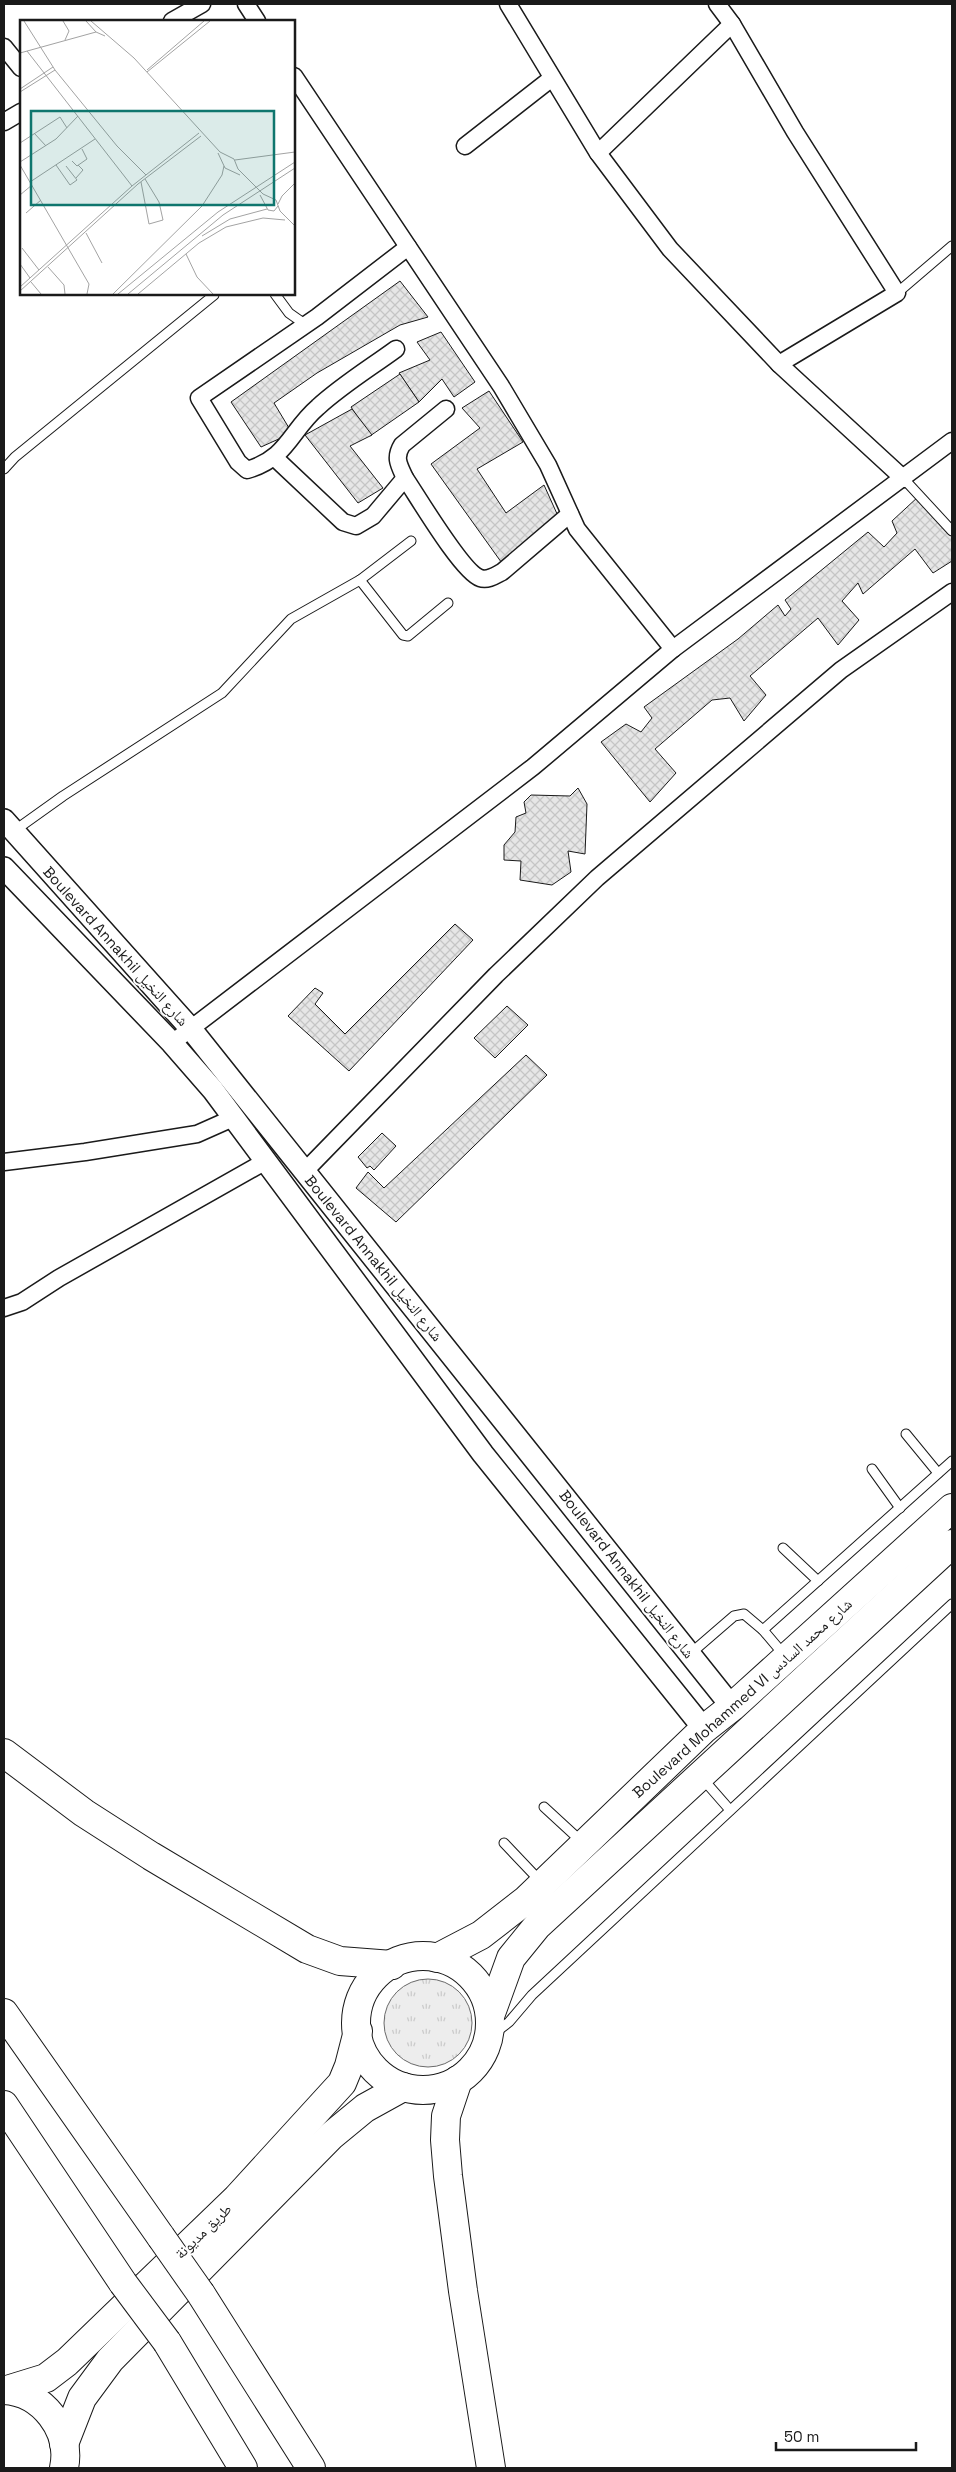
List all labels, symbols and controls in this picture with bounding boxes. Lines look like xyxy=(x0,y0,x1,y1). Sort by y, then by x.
inset map xyxy=(20,20,295,295)
street label: Boulevard Annakhil شارع النخيل xyxy=(38,862,193,1031)
street label: Boulevard Annakhil شارع النخيل xyxy=(300,1171,447,1346)
street label: Boulevard Annakhil شارع النخيل xyxy=(555,1486,699,1663)
street label: Boulevard Mohammed VI شارع محمد السادس xyxy=(628,1594,857,1803)
street label: طريق مديونة xyxy=(171,2199,236,2263)
scale bar xyxy=(776,2420,916,2452)
text: 50 m xyxy=(784,2427,819,2446)

